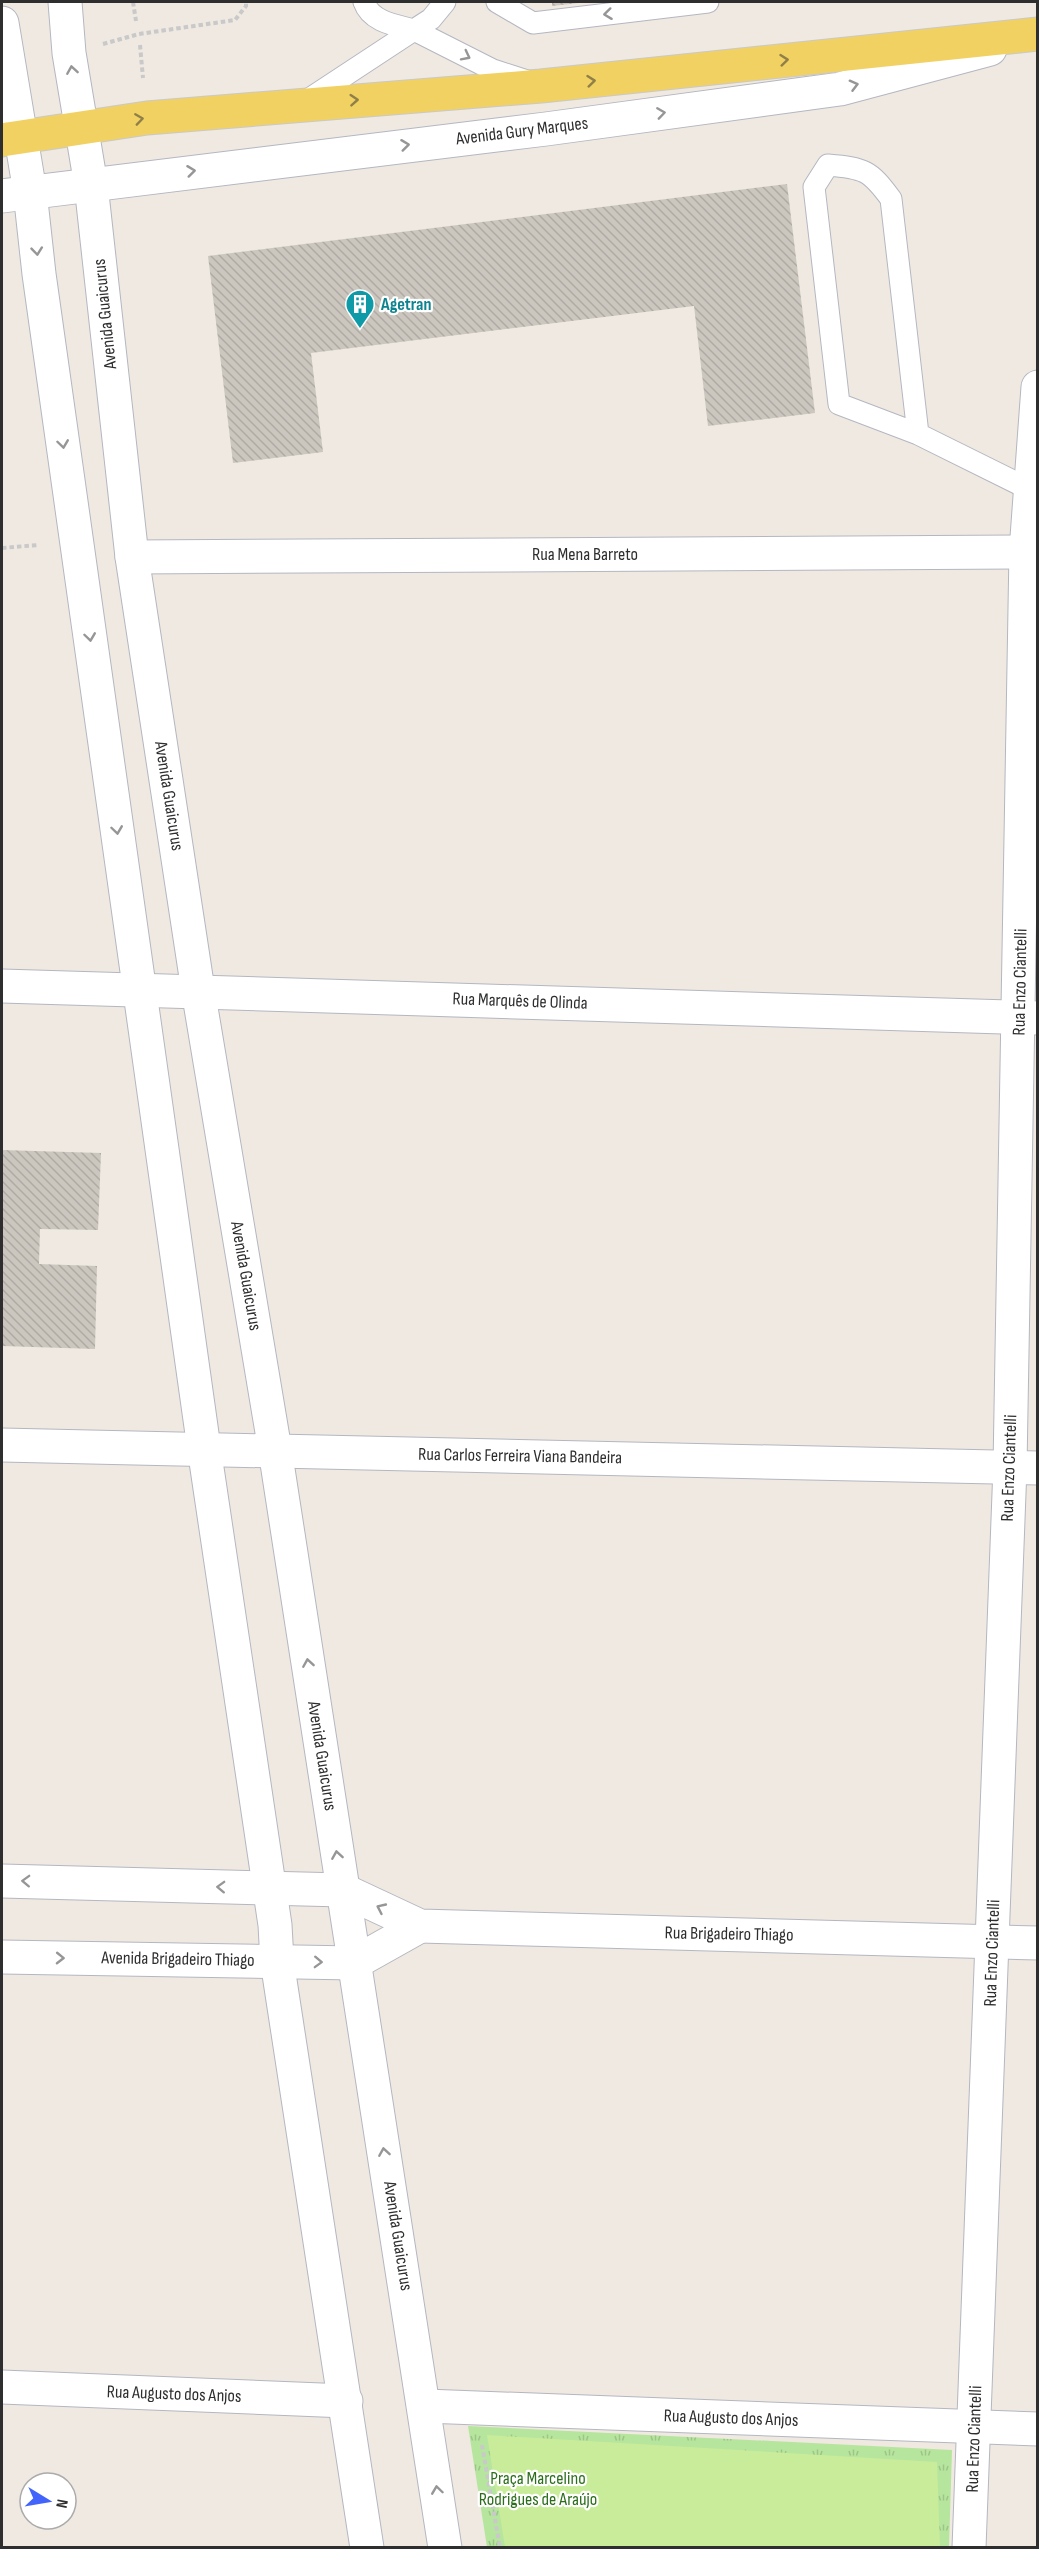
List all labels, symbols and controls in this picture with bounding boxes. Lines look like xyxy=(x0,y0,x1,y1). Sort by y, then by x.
one-way arrow xyxy=(604,7,613,20)
one-way arrow xyxy=(460,49,471,61)
one-way arrow xyxy=(780,54,789,67)
one-way arrow xyxy=(66,65,79,75)
one-way arrow xyxy=(586,75,595,88)
one-way arrow xyxy=(848,80,859,92)
one-way arrow xyxy=(350,94,359,107)
one-way arrow xyxy=(657,107,666,120)
street label: Avenida Gury Marques xyxy=(454,112,589,150)
one-way arrow xyxy=(135,114,144,126)
one-way arrow xyxy=(401,140,410,152)
one-way arrow xyxy=(186,165,195,178)
one-way arrow xyxy=(30,246,42,255)
street label: Avenida Guaicurus xyxy=(89,258,121,371)
building icon: Agetran xyxy=(344,288,376,330)
place label: Agetran xyxy=(380,294,432,315)
one-way arrow xyxy=(56,439,69,448)
street label: Rua Mena Barreto xyxy=(532,544,638,565)
one-way arrow xyxy=(84,632,96,641)
street label: Avenida Guaicurus xyxy=(150,739,188,852)
one-way arrow xyxy=(111,825,123,835)
street label: Rua Enzo Ciantelli xyxy=(1009,928,1031,1036)
street label: Rua Marquês de Olinda xyxy=(452,988,588,1014)
street label: Avenida Guaicurus xyxy=(226,1219,266,1332)
street label: Rua Enzo Ciantelli xyxy=(997,1414,1021,1522)
street label: Rua Carlos Ferreira Viana Bandeira xyxy=(418,1444,622,1468)
one-way arrow xyxy=(302,1658,314,1667)
street label: Avenida Guaicurus xyxy=(303,1699,341,1812)
one-way arrow xyxy=(332,1851,344,1860)
one-way arrow xyxy=(22,1875,31,1888)
one-way arrow xyxy=(217,1881,226,1893)
street label: Rua Enzo Ciantelli xyxy=(980,1899,1004,2007)
one-way arrow xyxy=(377,1904,388,1916)
street label: Rua Brigadeiro Thiago xyxy=(664,1922,794,1946)
street label: Avenida Brigadeiro Thiago xyxy=(100,1947,255,1971)
one-way arrow xyxy=(55,1951,64,1964)
one-way arrow xyxy=(313,1956,322,1968)
one-way arrow xyxy=(379,2147,391,2156)
street label: Avenida Guaicurus xyxy=(379,2179,417,2292)
street label: Rua Augusto dos Anjos xyxy=(106,2381,242,2407)
street label: Rua Enzo Ciantelli xyxy=(962,2385,986,2493)
street label: Rua Augusto dos Anjos xyxy=(663,2405,799,2431)
park label: Praça Marcelino Rodrigues de Araújo xyxy=(479,2468,597,2510)
north arrow xyxy=(18,2471,78,2531)
one-way arrow xyxy=(431,2485,443,2494)
text: N xyxy=(51,2498,71,2510)

